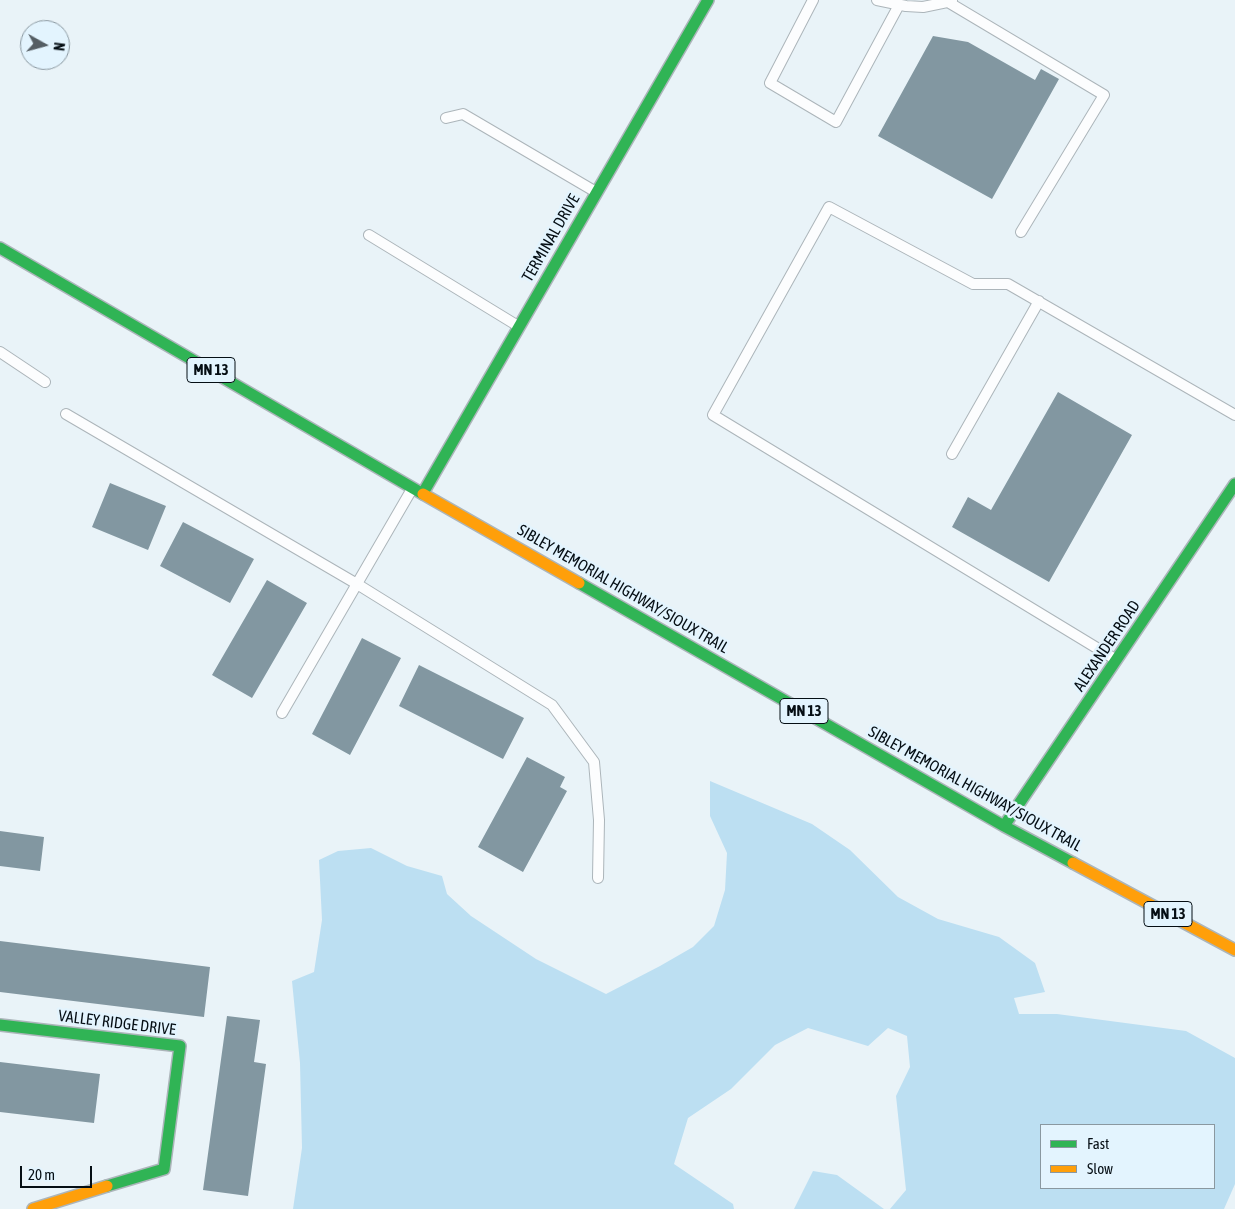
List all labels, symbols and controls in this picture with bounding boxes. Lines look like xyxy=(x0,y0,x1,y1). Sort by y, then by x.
north arrow xyxy=(20,20,70,70)
text: N xyxy=(50,42,67,52)
street label: TERMINAL DRIVE xyxy=(518,191,584,285)
road number: MN 13 xyxy=(187,358,235,382)
street label: SIBLEY MEMORIAL HIGHWAY/SIOUX TRAIL xyxy=(514,521,732,657)
street label: ALEXANDER ROAD xyxy=(1070,597,1144,695)
road number: MN 13 xyxy=(780,698,828,724)
street label: SIBLEY MEMORIAL HIGHWAY/SIOUX TRAIL xyxy=(865,722,1085,856)
road number: MN 13 xyxy=(1144,902,1192,926)
street label: VALLEY RIDGE DRIVE xyxy=(57,1006,177,1040)
legend xyxy=(1040,1124,1215,1189)
text: Fast xyxy=(1087,1135,1109,1152)
scale bar xyxy=(22,1156,95,1188)
text: Slow xyxy=(1087,1160,1113,1177)
text: 20 m xyxy=(28,1166,55,1183)

